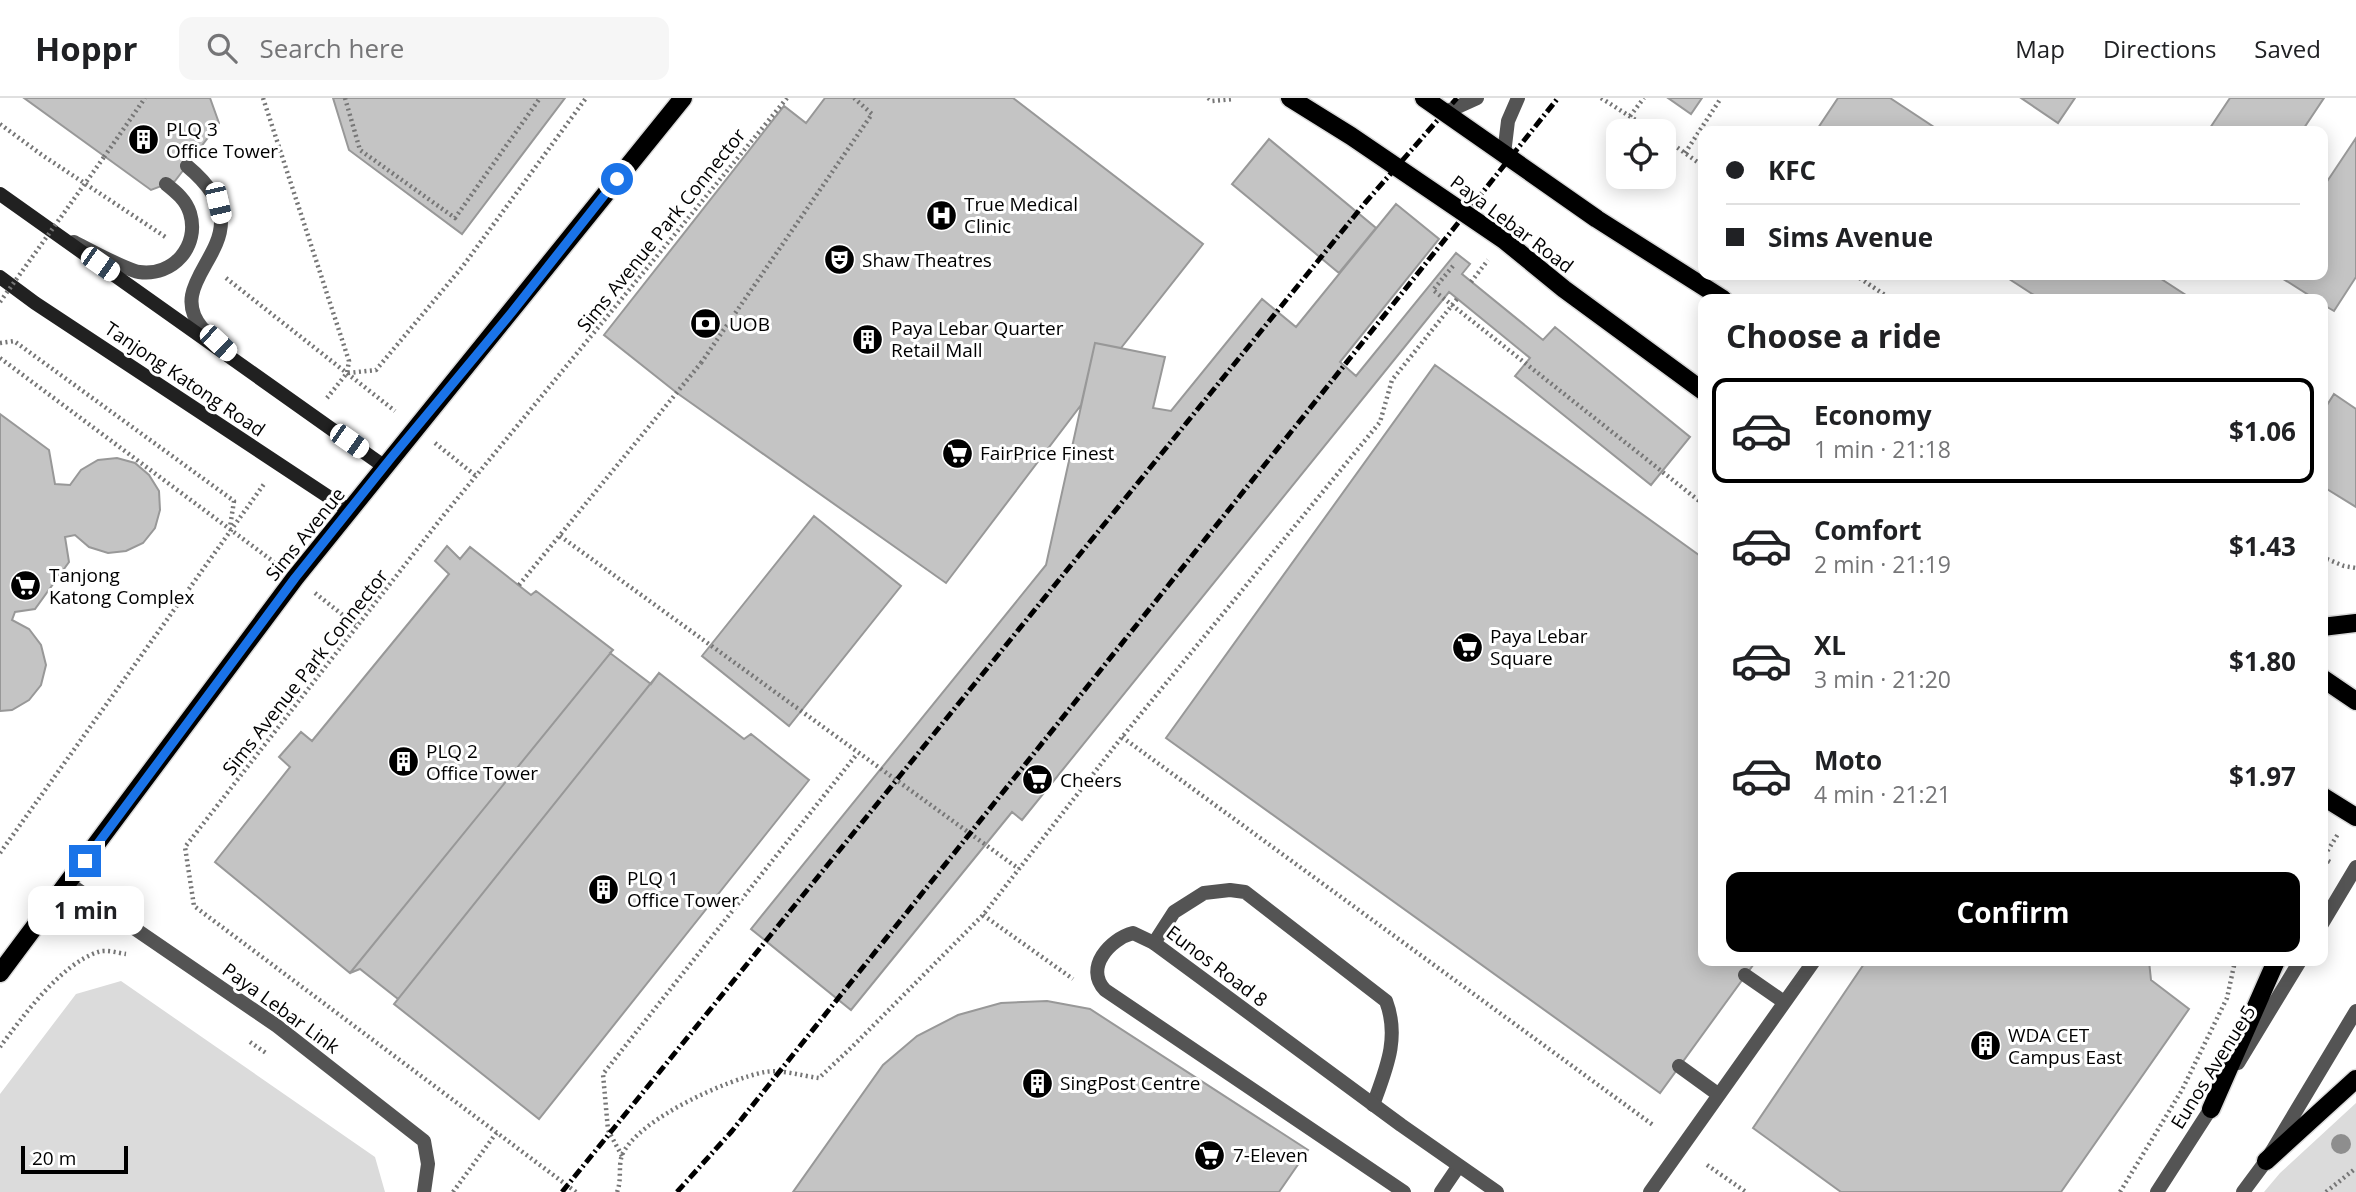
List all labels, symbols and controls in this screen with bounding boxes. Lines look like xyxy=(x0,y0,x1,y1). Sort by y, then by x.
search box xyxy=(179,17,669,80)
text: Hoppr xyxy=(35,26,137,71)
icon: search xyxy=(203,29,241,67)
text: Search here xyxy=(259,30,404,66)
text: Map xyxy=(2015,32,2065,65)
text: Directions xyxy=(2103,32,2216,65)
text: Saved xyxy=(2254,32,2321,65)
place label: PLQ 3 Office Tower xyxy=(166,116,278,164)
map controls xyxy=(1606,119,1676,189)
button: locate xyxy=(1606,119,1676,189)
building icon: PLQ 3 Office Tower xyxy=(126,123,160,157)
street label: Sims Avenue Park Connector xyxy=(571,123,751,337)
text: KFC xyxy=(1768,152,1816,188)
route start xyxy=(601,163,633,195)
street label: Paya Lebar Road xyxy=(1445,169,1579,279)
car xyxy=(204,180,233,226)
place label: True Medical Clinic xyxy=(964,191,1078,239)
hospital icon: True Medical Clinic xyxy=(924,198,958,232)
text: Sims Avenue xyxy=(1768,219,1933,255)
car xyxy=(77,243,124,285)
theatre icon: Shaw Theatres xyxy=(822,243,856,277)
place label: Shaw Theatres xyxy=(862,247,992,273)
bank icon: UOB xyxy=(689,307,723,341)
place label: UOB xyxy=(729,311,770,337)
text: Choose a ride xyxy=(1726,314,1941,357)
place label: Paya Lebar Quarter Retail Mall xyxy=(891,315,1064,363)
street label: Tanjong Katong Road xyxy=(100,316,270,442)
car xyxy=(196,321,241,365)
building icon: Paya Lebar Quarter Retail Mall xyxy=(851,322,885,356)
text: Economy xyxy=(1814,397,1932,433)
icon: car xyxy=(1730,399,1793,462)
text: $1.06 xyxy=(2229,413,2296,449)
car xyxy=(326,420,373,462)
text: 1 min · 21:18 xyxy=(1814,433,1951,465)
supermarket icon: FairPrice Finest xyxy=(940,436,974,470)
place label: FairPrice Finest xyxy=(980,440,1115,466)
street label: Sims Avenue xyxy=(259,482,351,586)
text: Comfort xyxy=(1814,512,1921,548)
icon: car xyxy=(1730,514,1793,577)
text: $1.43 xyxy=(2229,528,2296,564)
text: 2 min · 21:19 xyxy=(1814,548,1951,580)
place label: Tanjong Katong Complex xyxy=(49,562,194,610)
street label: Sims Avenue Park Connector xyxy=(216,563,394,780)
supermarket icon: Tanjong Katong Complex xyxy=(9,569,43,603)
place label: Paya Lebar Square xyxy=(1490,623,1588,671)
text: XL xyxy=(1814,627,1846,663)
icon: car xyxy=(1730,629,1793,692)
supermarket icon: Paya Lebar Square xyxy=(1450,630,1484,664)
text: $1.80 xyxy=(2229,643,2296,679)
text: 3 min · 21:20 xyxy=(1814,663,1951,695)
place label: PLQ 2 Office Tower xyxy=(426,738,538,786)
text: Moto xyxy=(1814,742,1882,778)
icon: car xyxy=(1730,744,1793,807)
building icon: PLQ 2 Office Tower xyxy=(386,745,420,779)
text: $1.97 xyxy=(2229,758,2296,794)
supermarket icon: Cheers xyxy=(1020,763,1054,797)
place label: Cheers xyxy=(1060,767,1122,793)
text: 4 min · 21:21 xyxy=(1814,778,1951,810)
route end xyxy=(69,845,101,877)
place label: PLQ 1 Office Tower xyxy=(627,865,739,913)
building icon: PLQ 1 Office Tower xyxy=(587,872,621,906)
button: Confirm xyxy=(1726,872,2300,952)
callout: 1 min xyxy=(27,886,143,934)
text: 1 min xyxy=(54,894,118,926)
street label: Eunos Road 8 xyxy=(1161,919,1273,1013)
street label: Paya Lebar Link xyxy=(217,957,345,1059)
street label: Eunos Avenue 5 xyxy=(2165,1000,2261,1134)
place label: WDA CET Campus East xyxy=(2008,1022,2123,1070)
building icon: WDA CET Campus East xyxy=(1968,1029,2002,1063)
building icon: SingPost Centre xyxy=(1020,1066,1054,1100)
place label: SingPost Centre xyxy=(1060,1070,1200,1096)
supermarket icon: 7-Eleven xyxy=(1193,1138,1227,1172)
place label: 7-Eleven xyxy=(1233,1142,1308,1168)
scale bar xyxy=(21,1143,128,1175)
text: 20 m xyxy=(32,1145,76,1171)

